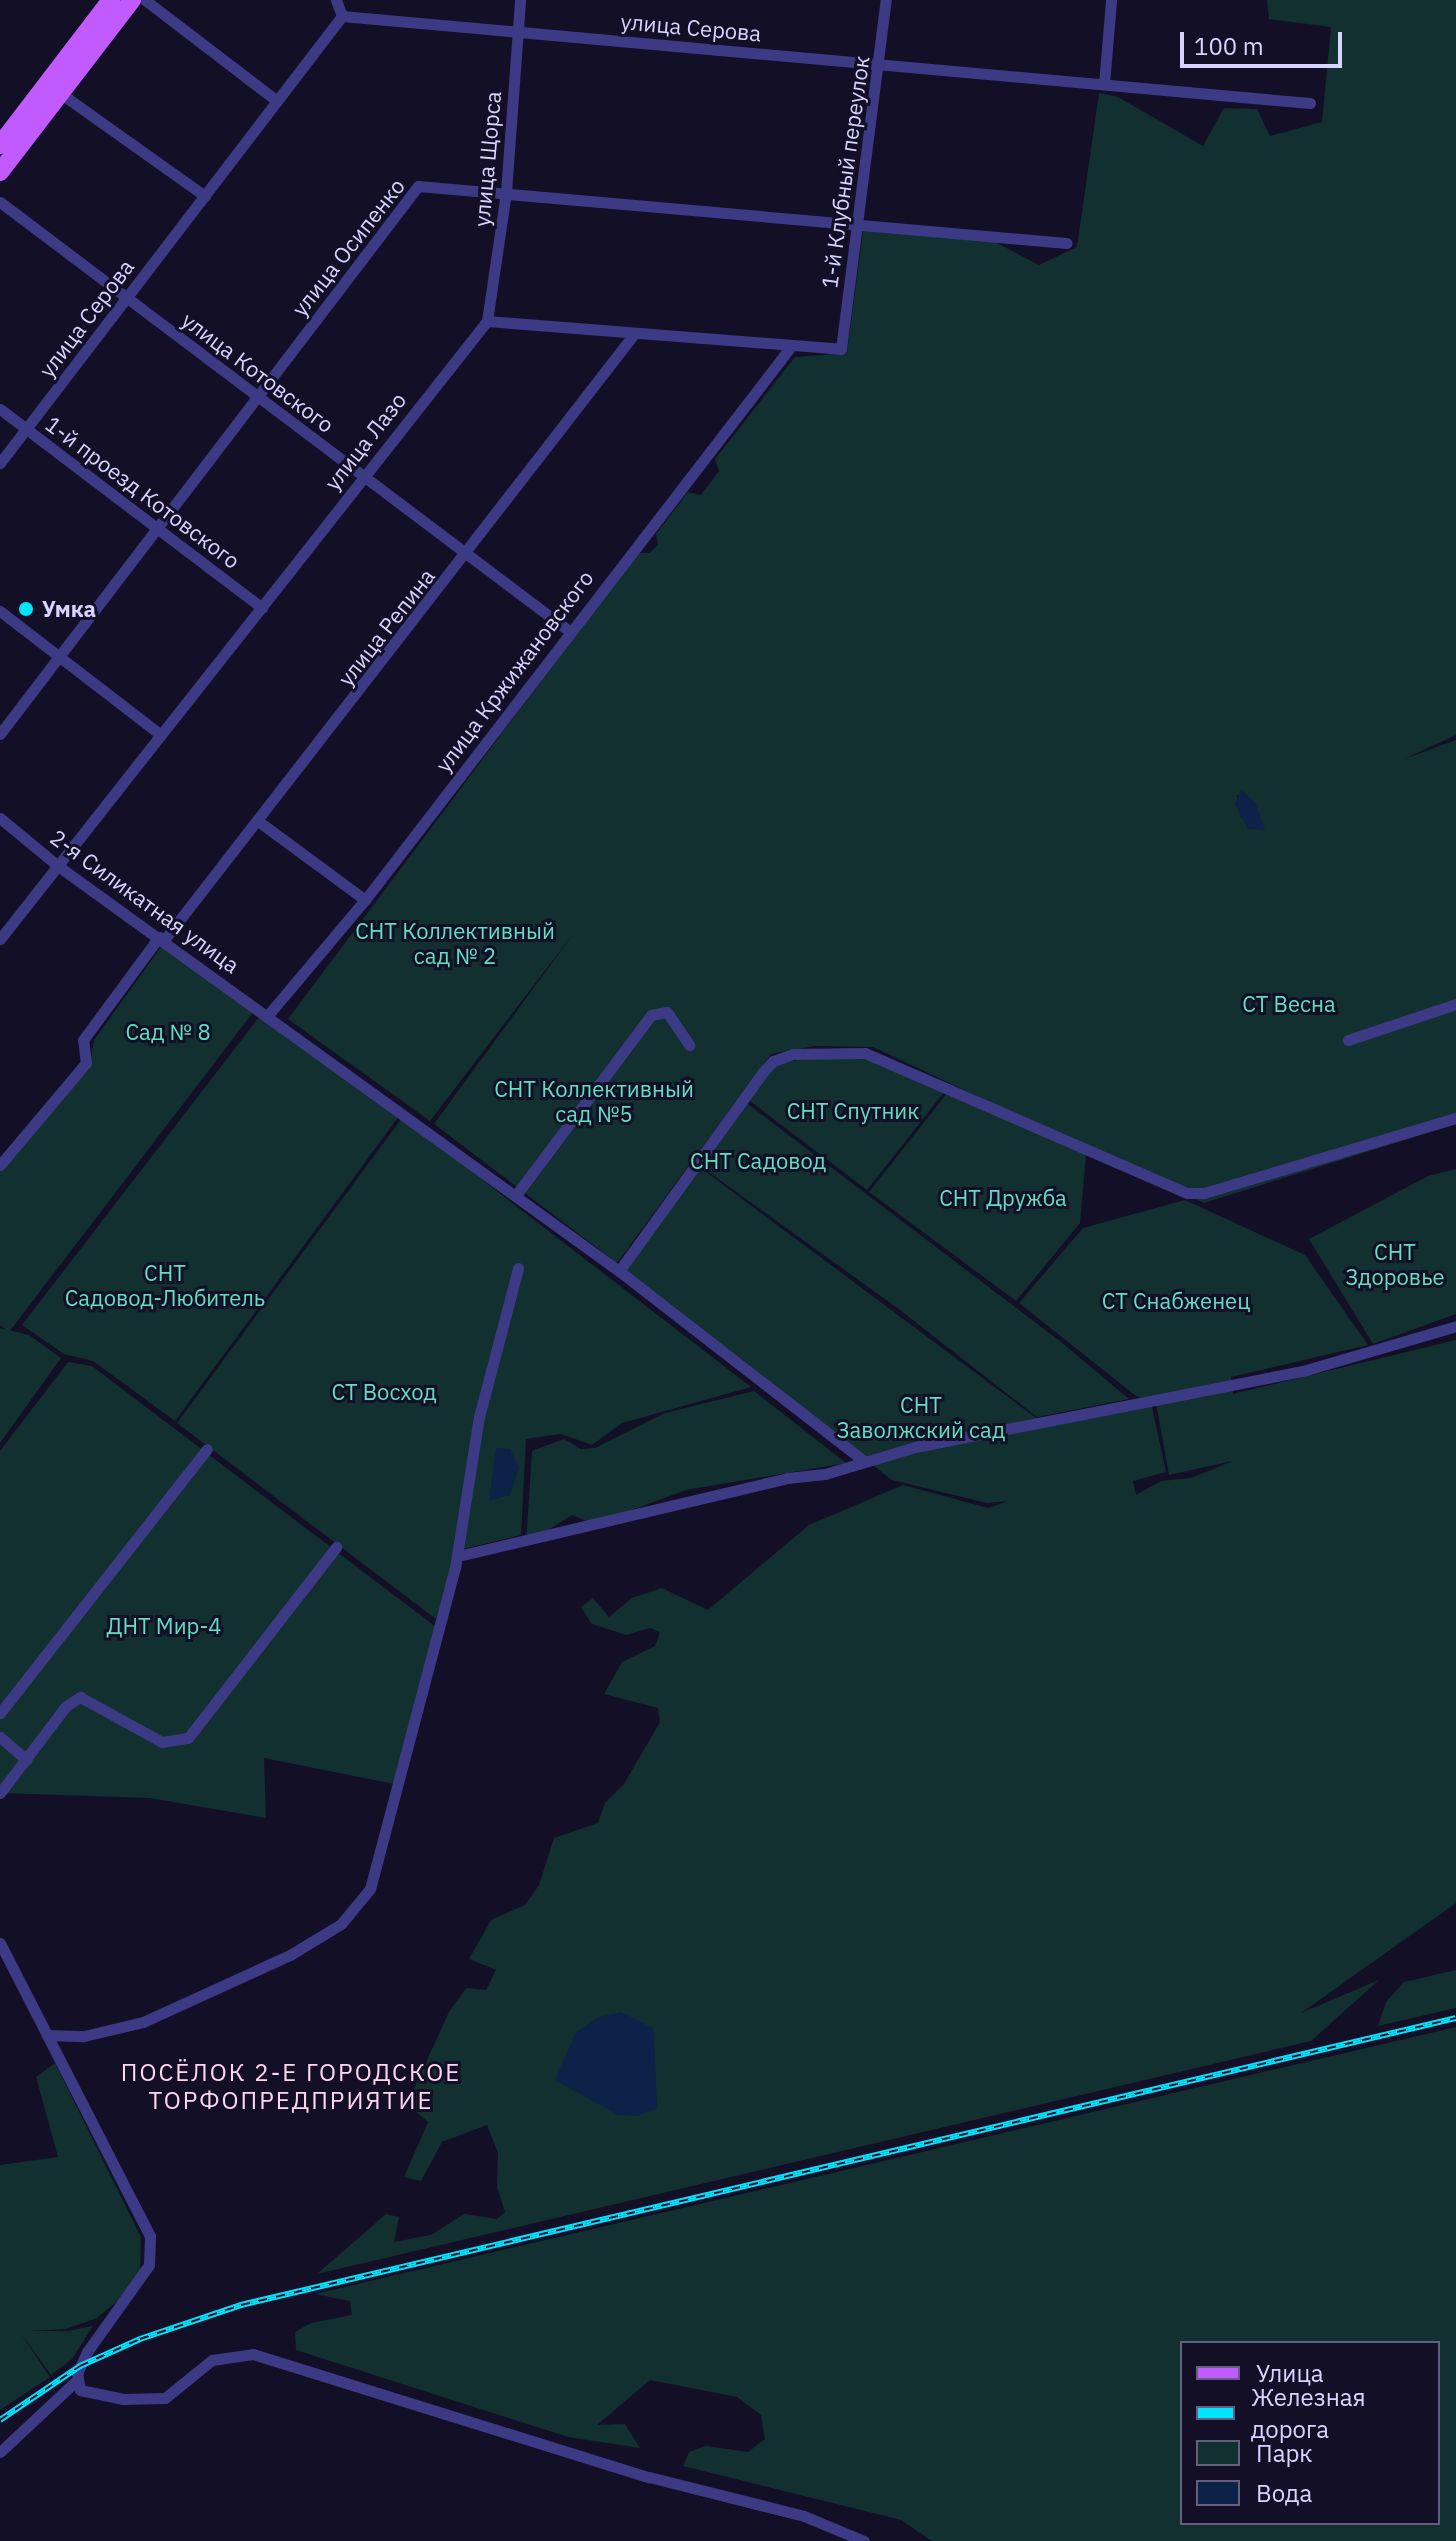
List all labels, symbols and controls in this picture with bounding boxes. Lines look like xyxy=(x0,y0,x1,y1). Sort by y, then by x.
street label: улица Серова xyxy=(620,8,762,46)
scale bar xyxy=(1184,16,1346,66)
text: 100 m xyxy=(1194,30,1264,62)
street label: 1-й Клубный переулок xyxy=(816,54,874,290)
street label: улица Щорса xyxy=(468,90,506,228)
street label: улица Осипенко xyxy=(286,173,410,321)
street label: улица Серова xyxy=(33,254,139,382)
street label: улица Котовского xyxy=(177,306,339,438)
street label: улица Лазо xyxy=(319,387,411,495)
street label: 1-й проезд Котовского xyxy=(41,410,245,574)
street label: улица Репина xyxy=(332,563,440,691)
street label: улица Кржижановского xyxy=(430,565,598,777)
place label: Умка xyxy=(42,596,96,622)
marker: Умка xyxy=(17,600,35,618)
street label: 2-я Силикатная улица xyxy=(45,824,245,978)
park label: СНТ Коллективный сад № 2 xyxy=(355,917,555,968)
park label: СТ Весна xyxy=(1242,991,1336,1017)
park label: Сад № 8 xyxy=(125,1019,211,1045)
park label: СНТ Коллективный сад №5 xyxy=(494,1075,694,1126)
park label: СНТ Спутник xyxy=(787,1098,919,1124)
park label: СНТ Садовод xyxy=(690,1148,826,1174)
park label: СНТ Дружба xyxy=(939,1185,1067,1211)
park label: СНТ Здоровье xyxy=(1345,1238,1445,1290)
park label: СНТ Садовод-Любитель xyxy=(65,1259,265,1310)
park label: СТ Снабженец xyxy=(1102,1288,1250,1314)
park label: СТ Восход xyxy=(331,1379,437,1405)
park label: СНТ Заволжский сад xyxy=(836,1391,1006,1442)
park label: ДНТ Мир-4 xyxy=(106,1613,222,1639)
district label: ПОСЁЛОК 2-Е ГОРОДСКОЕ ТОРФОПРЕДПРИЯТИЕ xyxy=(121,2059,461,2115)
legend xyxy=(1180,2341,1440,2525)
text: Улица xyxy=(1256,2357,1324,2389)
text: Железная дорога xyxy=(1251,2381,1366,2445)
text: Парк xyxy=(1256,2437,1313,2469)
text: Вода xyxy=(1256,2477,1312,2509)

